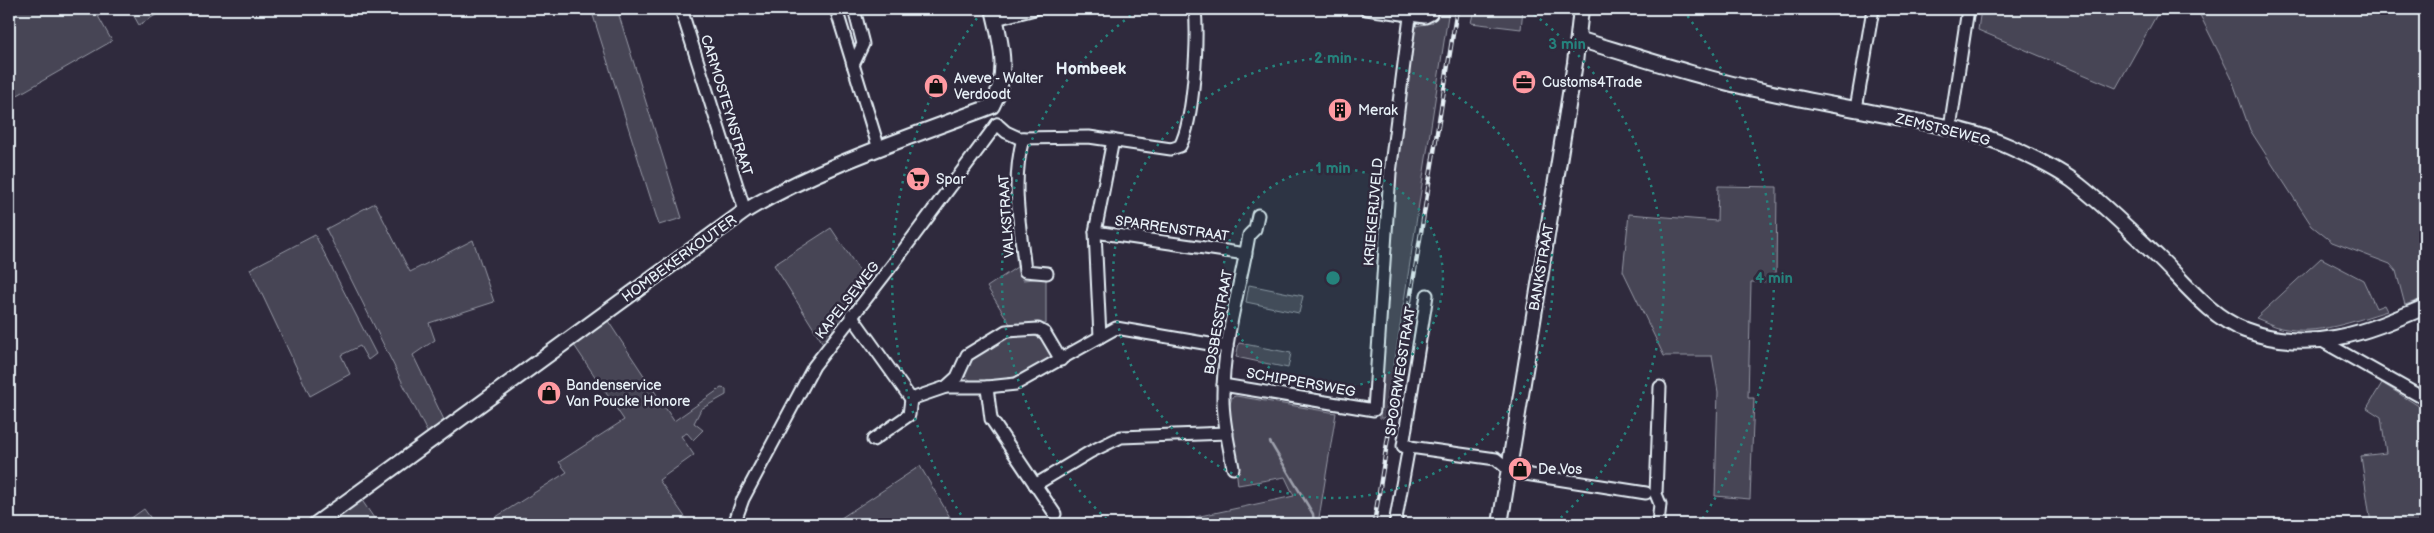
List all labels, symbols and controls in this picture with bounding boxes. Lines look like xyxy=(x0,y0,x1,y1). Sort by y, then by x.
street label: CARMOSTEYNSTRAAT xyxy=(697,33,756,178)
text: 3 min xyxy=(1548,35,1586,54)
text: 2 min xyxy=(1314,49,1352,68)
district label: Hombeek xyxy=(1056,60,1127,79)
office icon: Customs4Trade xyxy=(1511,69,1537,95)
place label: Aveve - Walter Verdoodt xyxy=(954,70,1044,103)
shop icon: Aveve - Walter Verdoodt xyxy=(923,73,949,99)
place label: Customs4Trade xyxy=(1542,74,1642,91)
building icon: Merak xyxy=(1327,97,1353,123)
place label: Merak xyxy=(1358,102,1398,119)
street label: ZEMSTSEWEG xyxy=(1893,109,1992,150)
street label: KRIEKERIJVELD xyxy=(1360,157,1387,267)
text: 1 min xyxy=(1315,159,1351,178)
supermarket icon: Spar xyxy=(905,166,931,192)
place label: Spar xyxy=(936,171,967,188)
street label: VALKSTRAAT xyxy=(995,173,1018,258)
street label: HOMBEKERKOUTER xyxy=(619,211,740,306)
street label: SPARRENSTRAAT xyxy=(1114,212,1231,245)
street label: BANKSTRAAT xyxy=(1525,222,1558,312)
street label: KAPELSEWEG xyxy=(812,258,883,342)
street label: BOSBESSTRAAT xyxy=(1201,268,1236,376)
centre of rings xyxy=(1324,269,1342,287)
text: 4 min xyxy=(1755,269,1793,288)
street label: SPOORWEGSTRAAT xyxy=(1382,305,1419,437)
street label: SCHIPPERSWEG xyxy=(1245,365,1357,401)
place label: Bandenservice Van Poucke Honore xyxy=(566,377,690,410)
shop icon: Bandenservice Van Poucke Honore xyxy=(536,380,562,406)
shop icon: De Vos xyxy=(1507,456,1533,482)
place label: De Vos xyxy=(1538,461,1582,478)

